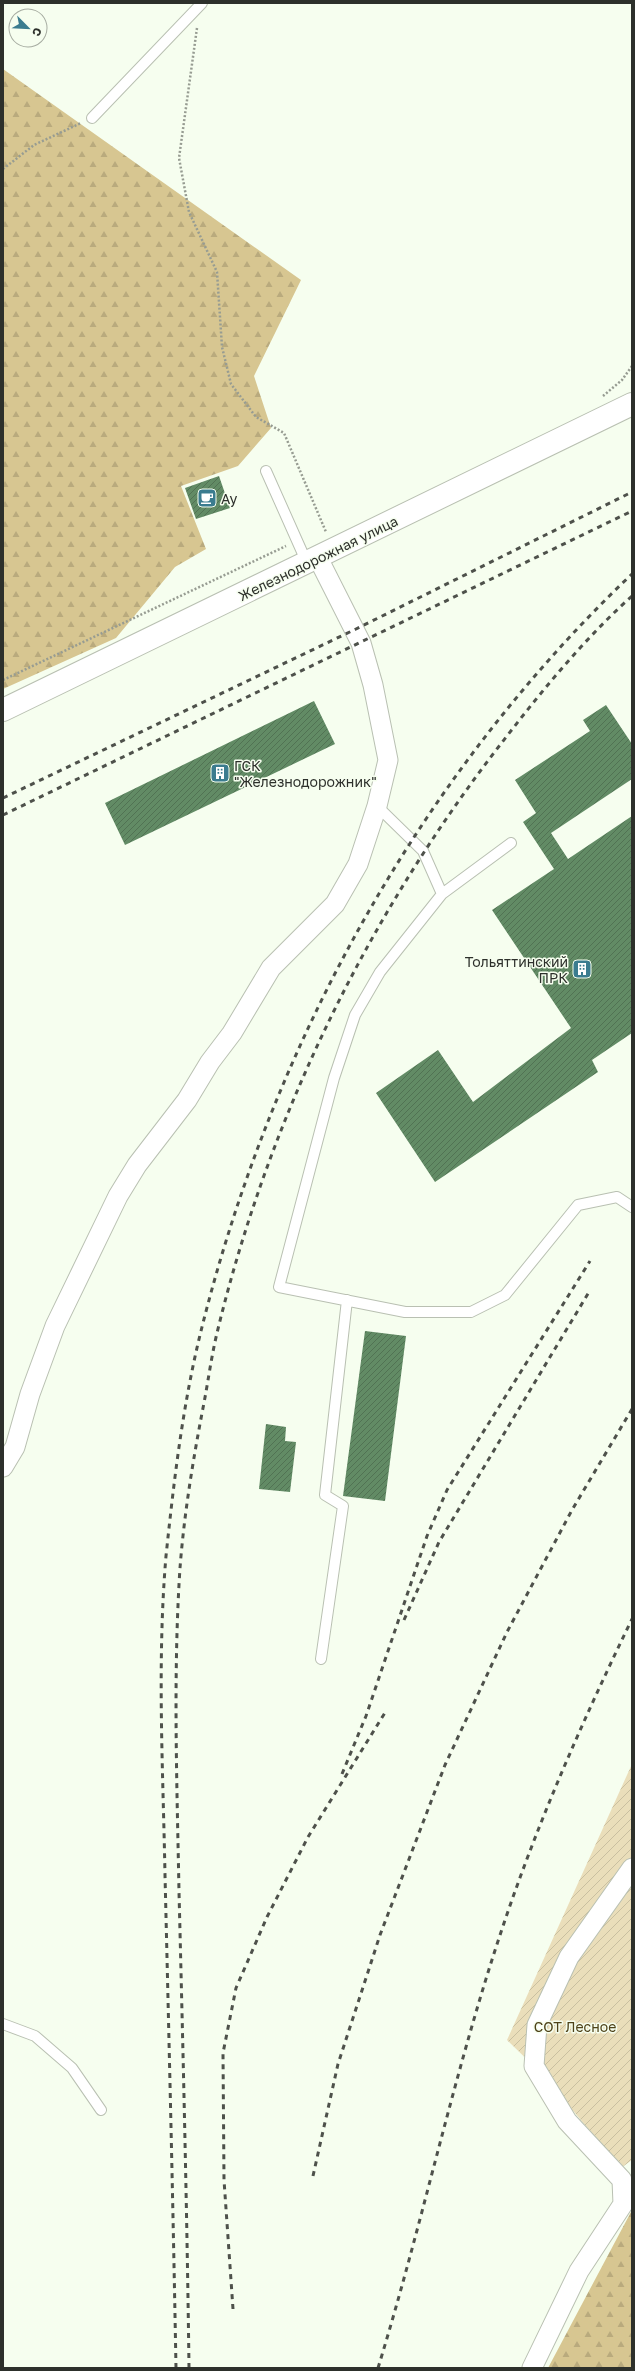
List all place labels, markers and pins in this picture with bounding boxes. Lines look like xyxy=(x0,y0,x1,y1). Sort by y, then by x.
cafe icon: Ау xyxy=(196,487,218,509)
place label: Ау xyxy=(221,490,238,507)
place label: ГСК "Железнодорожник" xyxy=(234,757,377,790)
building icon: ГСК "Железнодорожник" xyxy=(209,762,231,784)
place label: Тольяттинский ПРК xyxy=(465,953,568,986)
building icon: Тольяттинский ПРК xyxy=(571,958,593,980)

